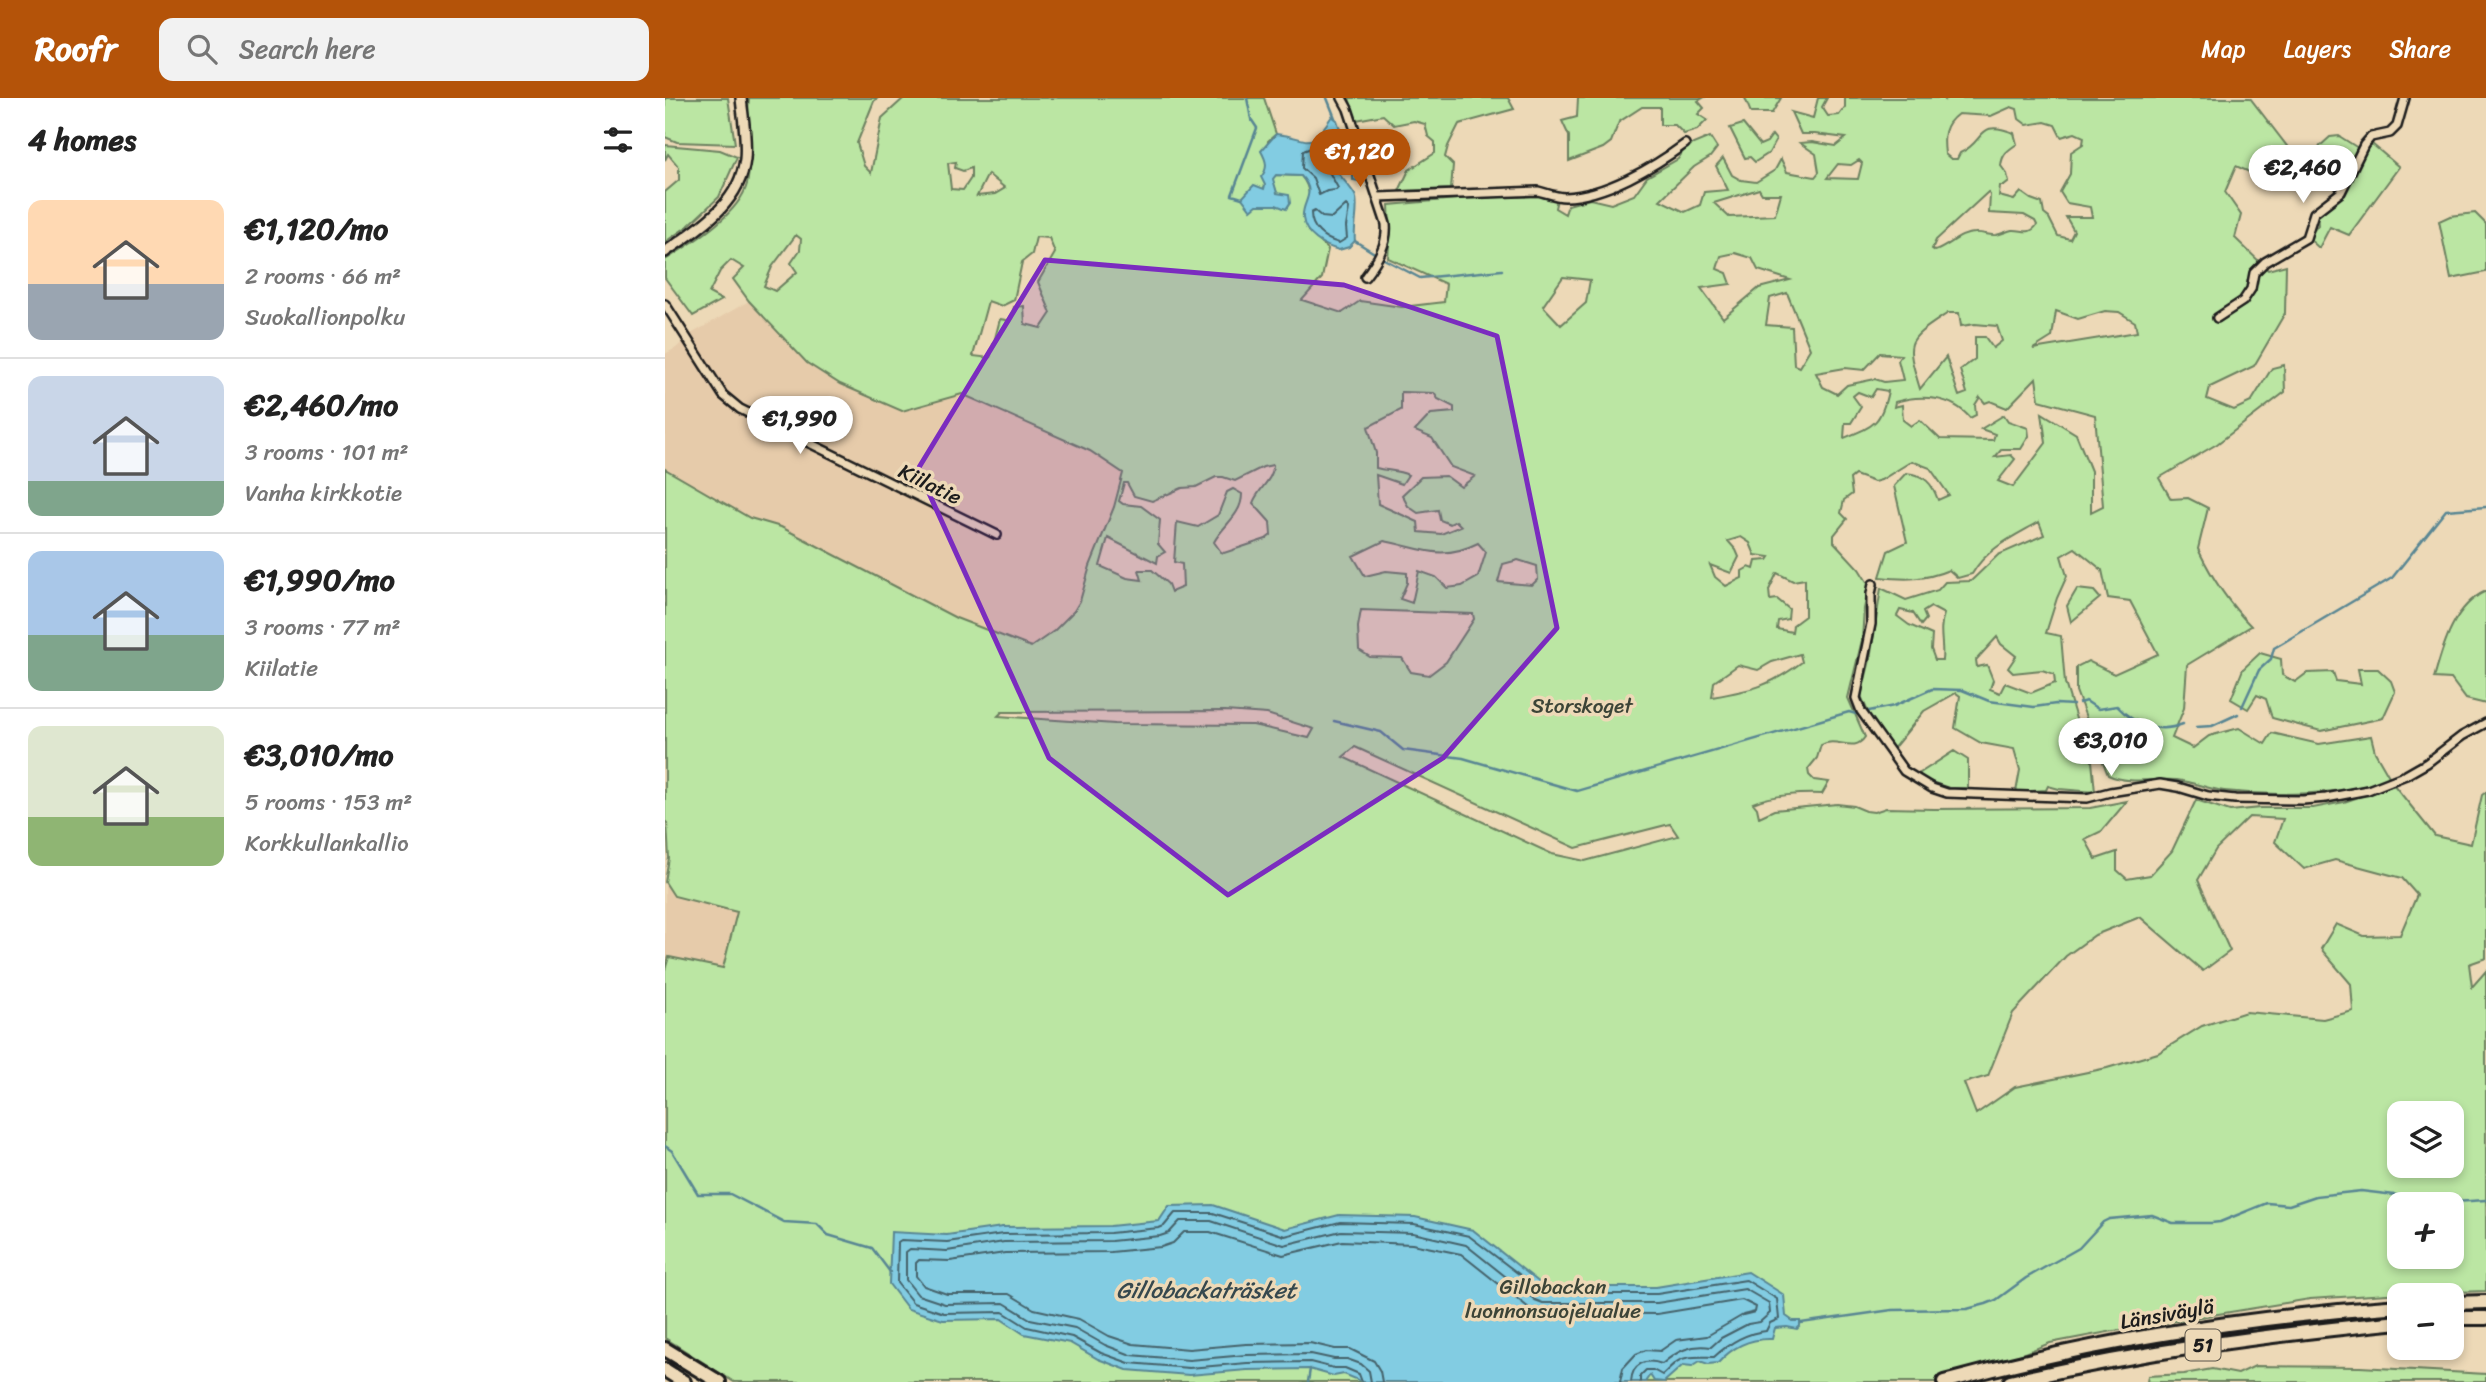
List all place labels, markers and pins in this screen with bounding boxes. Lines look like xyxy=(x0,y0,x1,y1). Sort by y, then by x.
pin: €1,120 xyxy=(1303,130,1417,189)
pin: €2,460 xyxy=(2246,146,2360,205)
pin: €1,990 xyxy=(743,396,857,456)
pin: €3,010 xyxy=(2054,718,2168,778)

